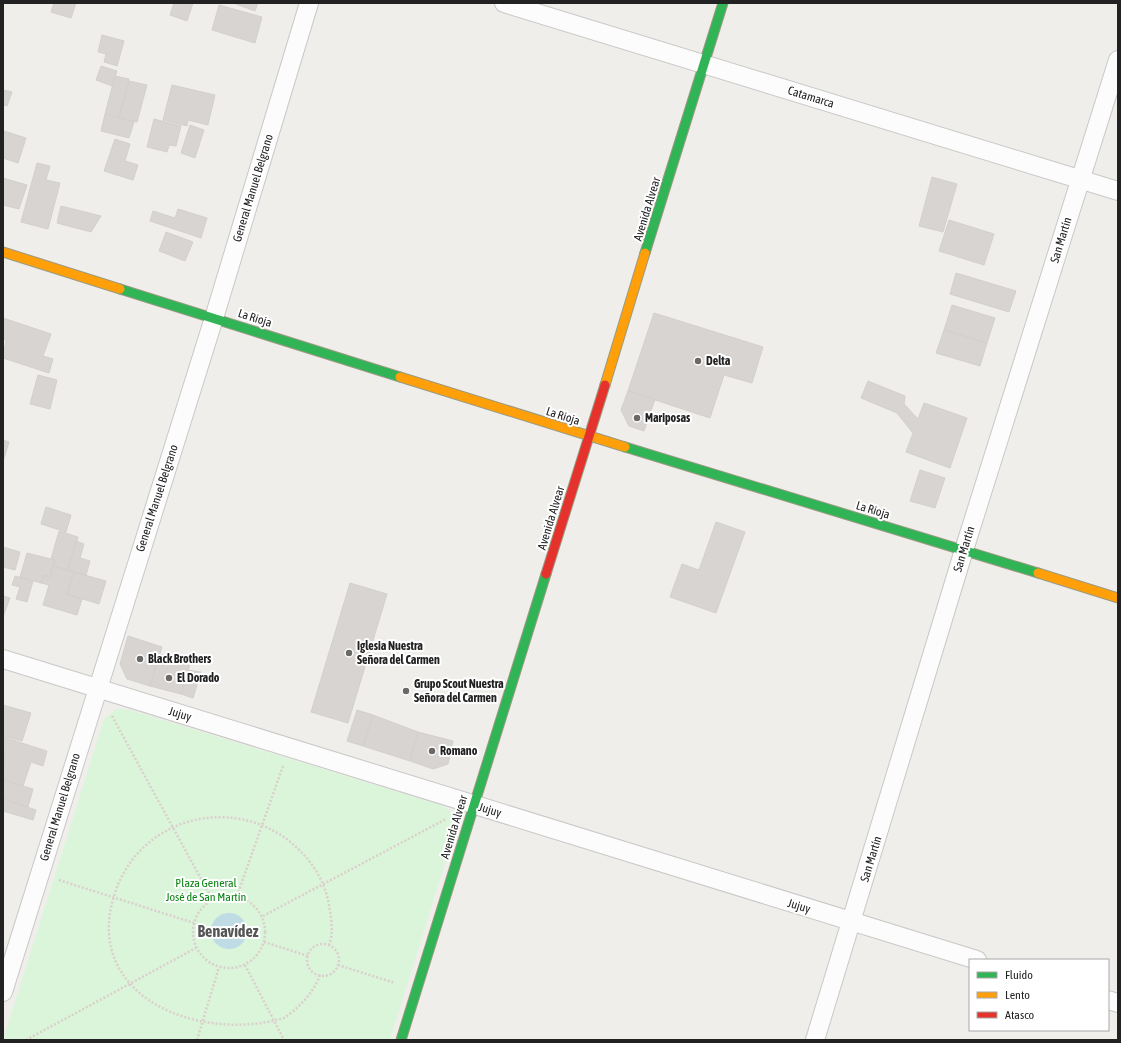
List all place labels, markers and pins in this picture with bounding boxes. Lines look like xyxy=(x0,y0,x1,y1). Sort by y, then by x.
place label: Delta xyxy=(706,354,731,368)
marker: Delta xyxy=(693,356,703,366)
place label: Mariposas xyxy=(645,411,691,425)
marker: Mariposas xyxy=(632,413,642,423)
place label: Iglesia Nuestra Señora del Carmen xyxy=(357,639,440,667)
marker: Iglesia Nuestra Señora del Carmen xyxy=(344,648,354,658)
place label: Black Brothers xyxy=(148,652,212,666)
marker: Black Brothers xyxy=(135,654,145,664)
place label: El Dorado xyxy=(177,671,220,685)
marker: El Dorado xyxy=(164,673,174,683)
place label: Grupo Scout Nuestra Señora del Carmen xyxy=(414,677,504,705)
marker: Grupo Scout Nuestra Señora del Carmen xyxy=(401,686,411,696)
place label: Romano xyxy=(440,744,478,758)
marker: Romano xyxy=(427,746,437,756)

